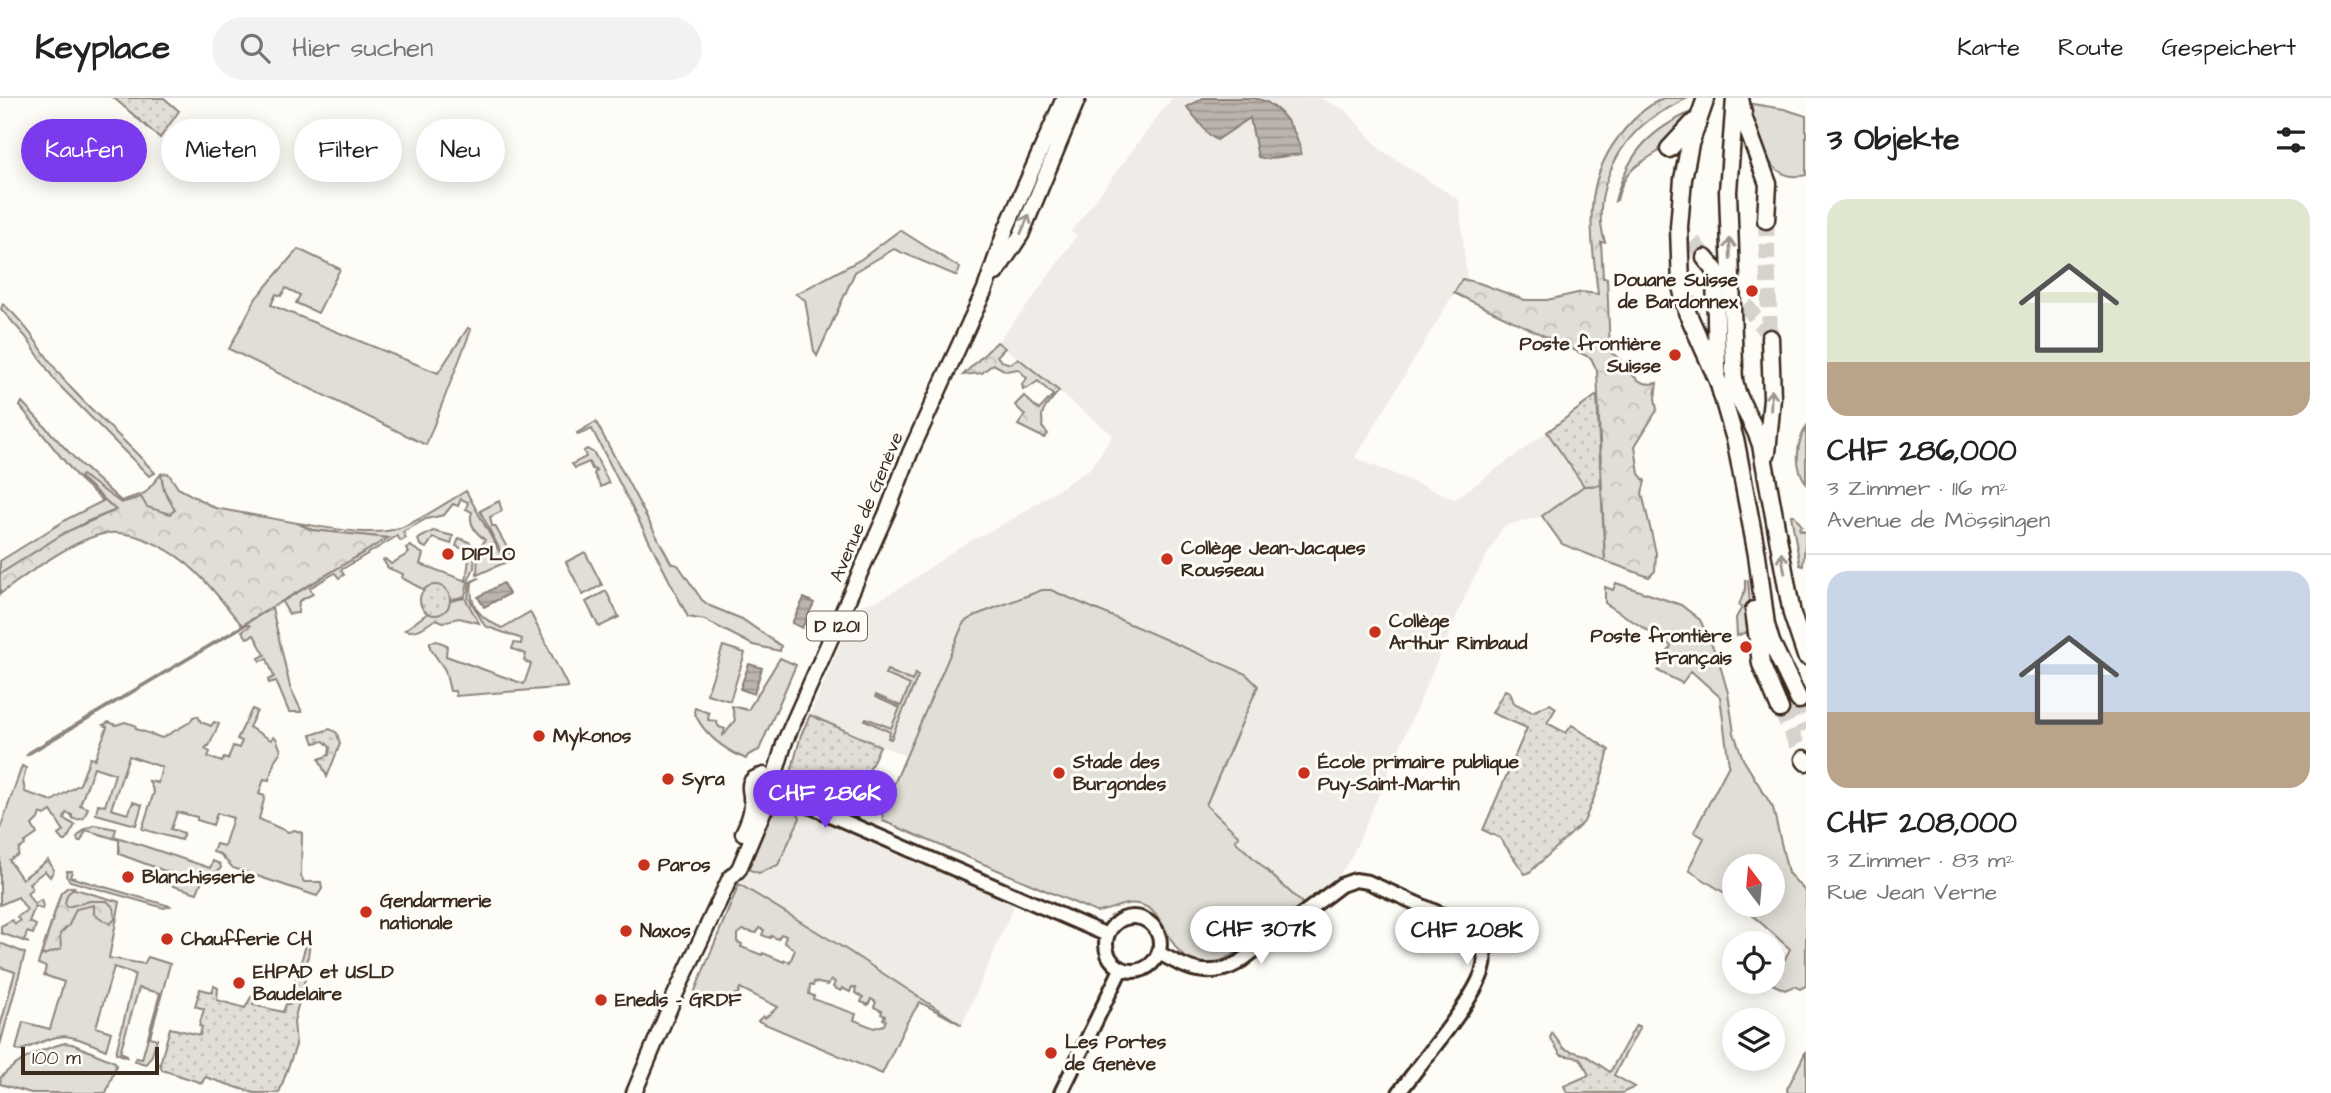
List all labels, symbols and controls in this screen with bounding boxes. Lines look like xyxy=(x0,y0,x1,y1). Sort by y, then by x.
search box xyxy=(212,17,702,80)
text: Keyplace xyxy=(35,25,170,71)
icon: search xyxy=(236,29,274,67)
text: Hier suchen xyxy=(292,30,433,66)
text: Karte xyxy=(1957,31,2020,65)
text: Route xyxy=(2058,31,2123,65)
text: Gespeichert xyxy=(2161,31,2296,65)
chip: Kaufen xyxy=(21,119,147,182)
chip: Mieten xyxy=(161,119,280,182)
chip: Filter xyxy=(294,119,402,182)
chip: Neu xyxy=(416,119,505,182)
text: 3 Objekte xyxy=(1827,119,1960,161)
icon: filters xyxy=(2272,121,2310,159)
one-way arrow xyxy=(1019,214,1032,235)
one-way arrow xyxy=(1723,238,1736,261)
icon: home xyxy=(2006,245,2132,371)
place label: Douane Suisse de Bardonnex xyxy=(1614,267,1739,316)
marker: Douane Suisse de Bardonnex xyxy=(1744,283,1760,299)
place label: Poste frontière Suisse xyxy=(1520,331,1662,380)
marker: Poste frontière Suisse xyxy=(1667,347,1683,363)
one-way arrow xyxy=(1765,389,1778,412)
street label: Avenue de Genève xyxy=(823,428,911,586)
text: CHF 286,000 xyxy=(1827,430,2017,472)
text: 3 Zimmer · 116 m² xyxy=(1827,472,2008,504)
text: Avenue de Mössingen xyxy=(1827,504,2050,536)
place label: Collège Jean-Jacques Rousseau xyxy=(1181,535,1366,584)
place label: DIPLO xyxy=(462,541,515,568)
marker: DIPLO xyxy=(440,546,456,562)
marker: Collège Jean-Jacques Rousseau xyxy=(1159,551,1175,567)
one-way arrow xyxy=(1775,552,1789,574)
place label: Collège Arthur Rimbaud xyxy=(1389,608,1528,657)
road number: D 1201 xyxy=(807,612,867,640)
icon: home xyxy=(2006,617,2132,743)
place label: Poste frontière Français xyxy=(1591,623,1733,672)
marker: Collège Arthur Rimbaud xyxy=(1367,624,1383,640)
marker: Poste frontière Français xyxy=(1738,639,1754,655)
place label: Mykonos xyxy=(553,723,632,751)
marker: Mykonos xyxy=(531,728,547,744)
place label: Stade des Burgondes xyxy=(1072,749,1167,799)
place label: École primaire publique Puy-Saint-Martin xyxy=(1318,749,1520,799)
marker: Stade des Burgondes xyxy=(1051,765,1067,781)
marker: École primaire publique Puy-Saint-Martin xyxy=(1296,765,1312,781)
place label: Syra xyxy=(681,766,725,794)
pin: CHF 286K xyxy=(753,770,897,830)
marker: Syra xyxy=(660,771,676,787)
text: CHF 286K xyxy=(769,777,881,809)
text: CHF 208,000 xyxy=(1827,802,2017,844)
text: 3 Zimmer · 83 m² xyxy=(1827,844,2014,876)
place label: Paros xyxy=(658,852,711,879)
north arrow xyxy=(1722,854,1785,917)
map controls xyxy=(1722,854,1785,1071)
marker: Paros xyxy=(636,857,652,873)
place label: Blanchisserie xyxy=(142,864,256,891)
marker: Blanchisserie xyxy=(120,869,136,885)
text: Rue Jean Verne xyxy=(1827,876,1997,908)
place label: Gendarmerie nationale xyxy=(380,888,492,937)
marker: Gendarmerie nationale xyxy=(358,904,374,920)
pin: CHF 307K xyxy=(1189,906,1333,966)
pin: CHF 208K xyxy=(1395,908,1539,967)
text: CHF 307K xyxy=(1206,913,1316,945)
text: CHF 208K xyxy=(1411,914,1523,946)
place label: Naxos xyxy=(640,918,691,945)
marker: Naxos xyxy=(618,923,634,939)
place label: Chaufferie CH xyxy=(181,926,313,953)
marker: Chaufferie CH xyxy=(159,931,175,947)
button: locate xyxy=(1722,931,1785,994)
place label: EHPAD et USLD Baudelaire xyxy=(253,959,395,1008)
marker: EHPAD et USLD Baudelaire xyxy=(231,975,247,991)
place label: Enedis - GRDF xyxy=(615,987,742,1014)
marker: Enedis - GRDF xyxy=(593,992,609,1008)
button: layers xyxy=(1722,1008,1785,1071)
place label: Les Portes de Genève xyxy=(1064,1029,1167,1078)
scale bar xyxy=(21,1044,159,1076)
text: 100 m xyxy=(32,1045,81,1072)
marker: Les Portes de Genève xyxy=(1043,1045,1059,1061)

